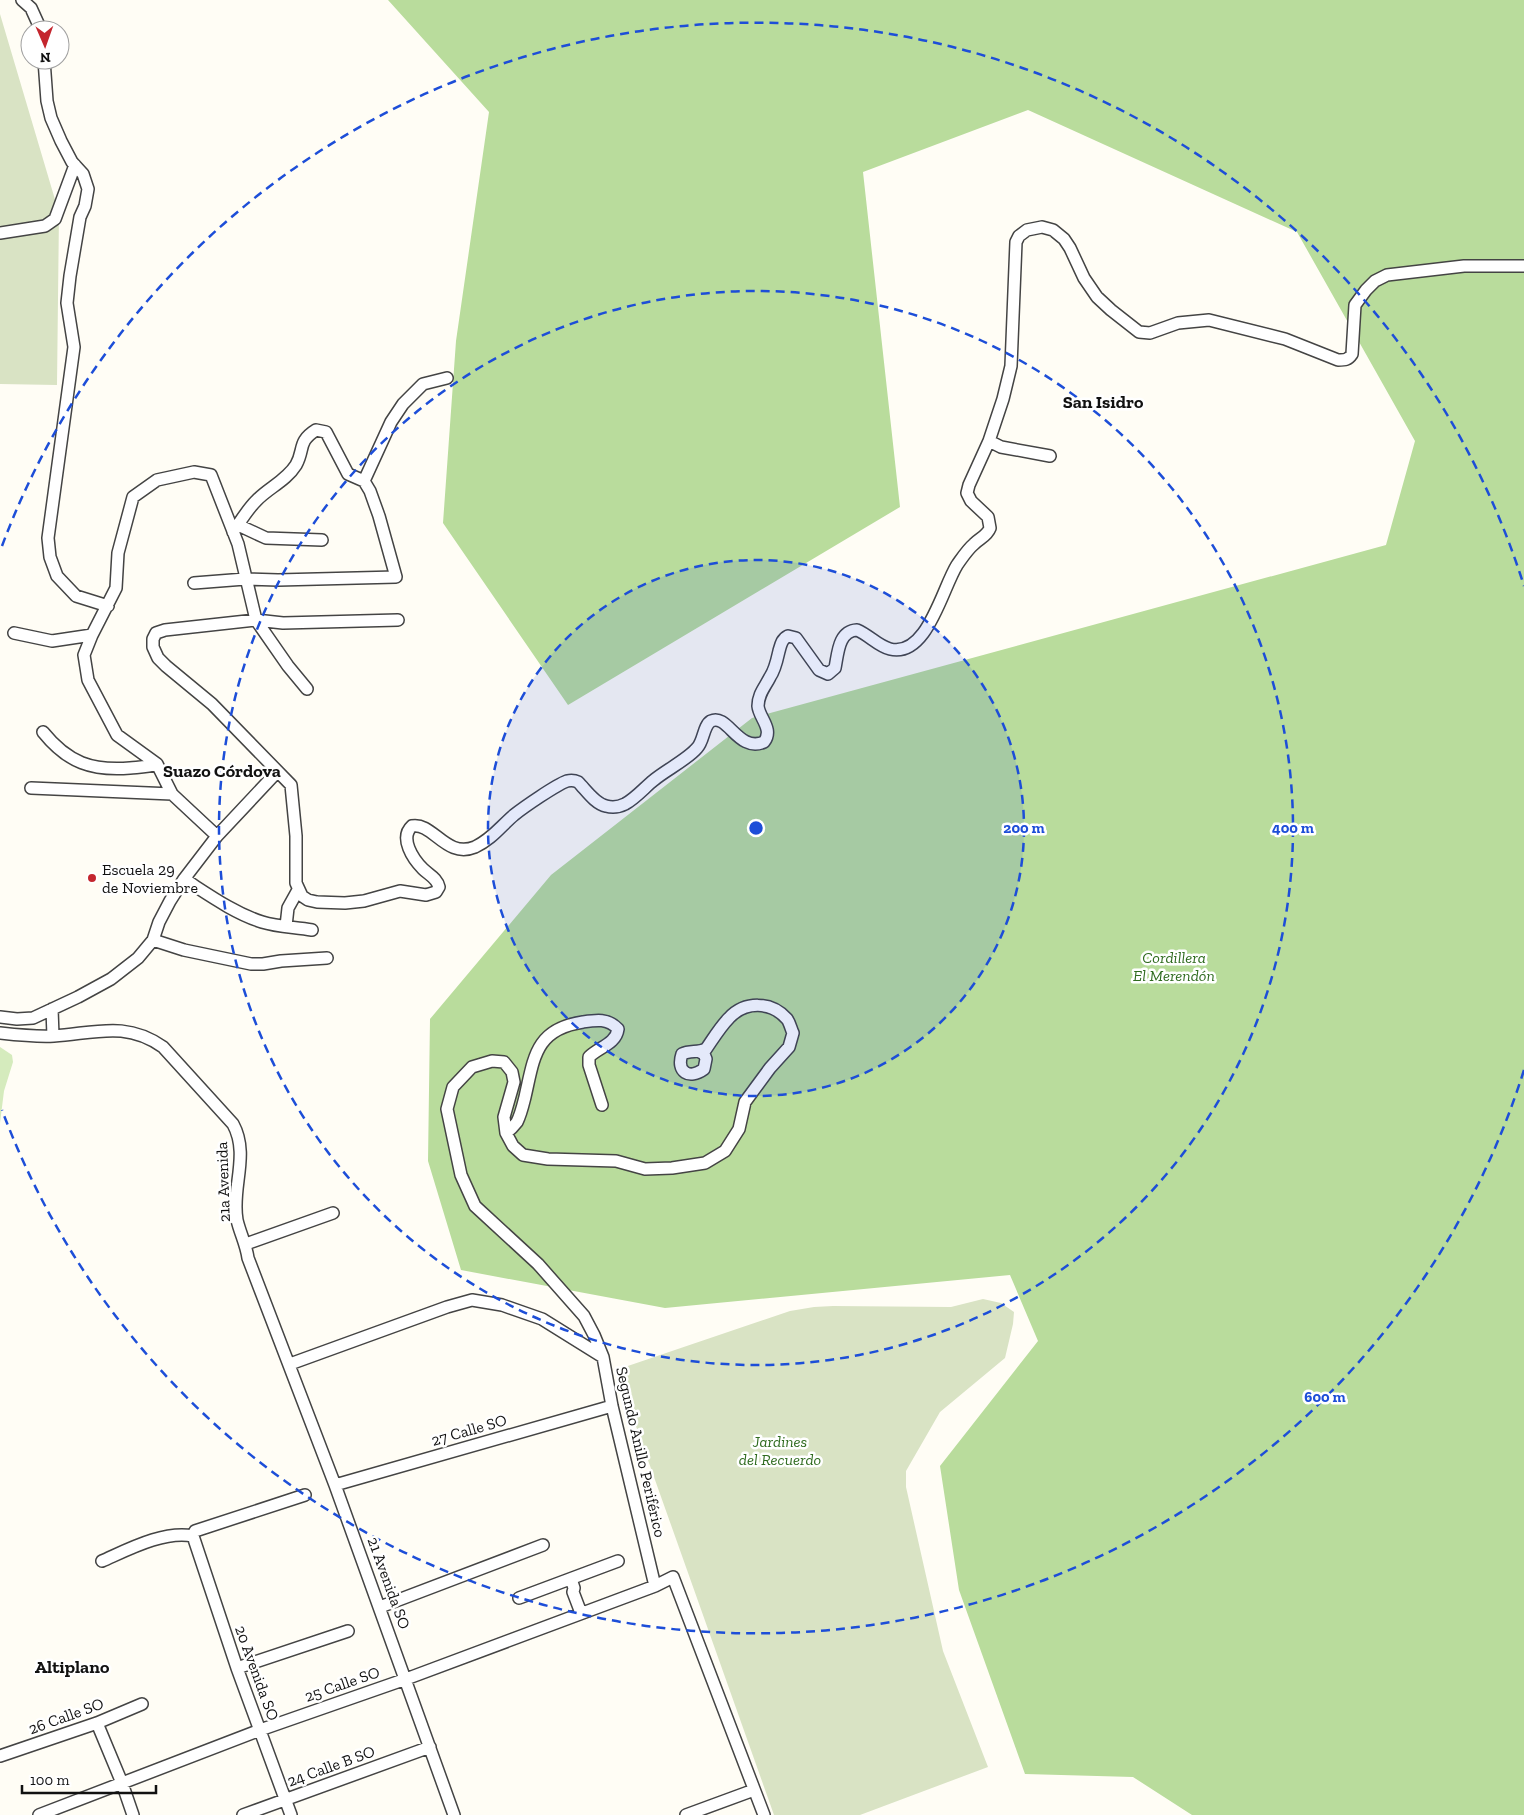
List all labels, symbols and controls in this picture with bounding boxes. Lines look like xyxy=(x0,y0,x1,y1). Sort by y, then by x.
north arrow xyxy=(20,20,70,70)
text: N xyxy=(39,49,51,66)
district label: San Isidro xyxy=(1063,391,1144,413)
district label: Suazo Córdova xyxy=(163,760,281,782)
centre of rings xyxy=(747,819,765,837)
text: 200 m xyxy=(1003,819,1045,837)
text: 400 m xyxy=(1272,819,1314,837)
place label: Escuela 29 de Noviembre xyxy=(102,860,198,897)
marker: Escuela 29 de Noviembre xyxy=(86,872,98,884)
park label: Cordillera El Merendón xyxy=(1133,948,1215,985)
street label: 21a Avenida xyxy=(212,1141,234,1223)
street label: Segundo Anillo Periférico xyxy=(612,1365,670,1539)
text: 600 m xyxy=(1304,1388,1346,1406)
street label: 27 Calle SO xyxy=(429,1410,509,1450)
park label: Jardines del Recuerdo xyxy=(739,1432,821,1469)
street label: 21 Avenida SO xyxy=(364,1534,415,1632)
street label: 20 Avenida SO xyxy=(231,1623,283,1723)
district label: Altiplano xyxy=(35,1656,110,1678)
street label: 25 Calle SO xyxy=(302,1662,382,1706)
street label: 26 Calle SO xyxy=(26,1694,106,1738)
street label: 24 Calle B SO xyxy=(285,1741,378,1791)
scale bar xyxy=(22,1762,156,1794)
text: 100 m xyxy=(30,1771,69,1789)

